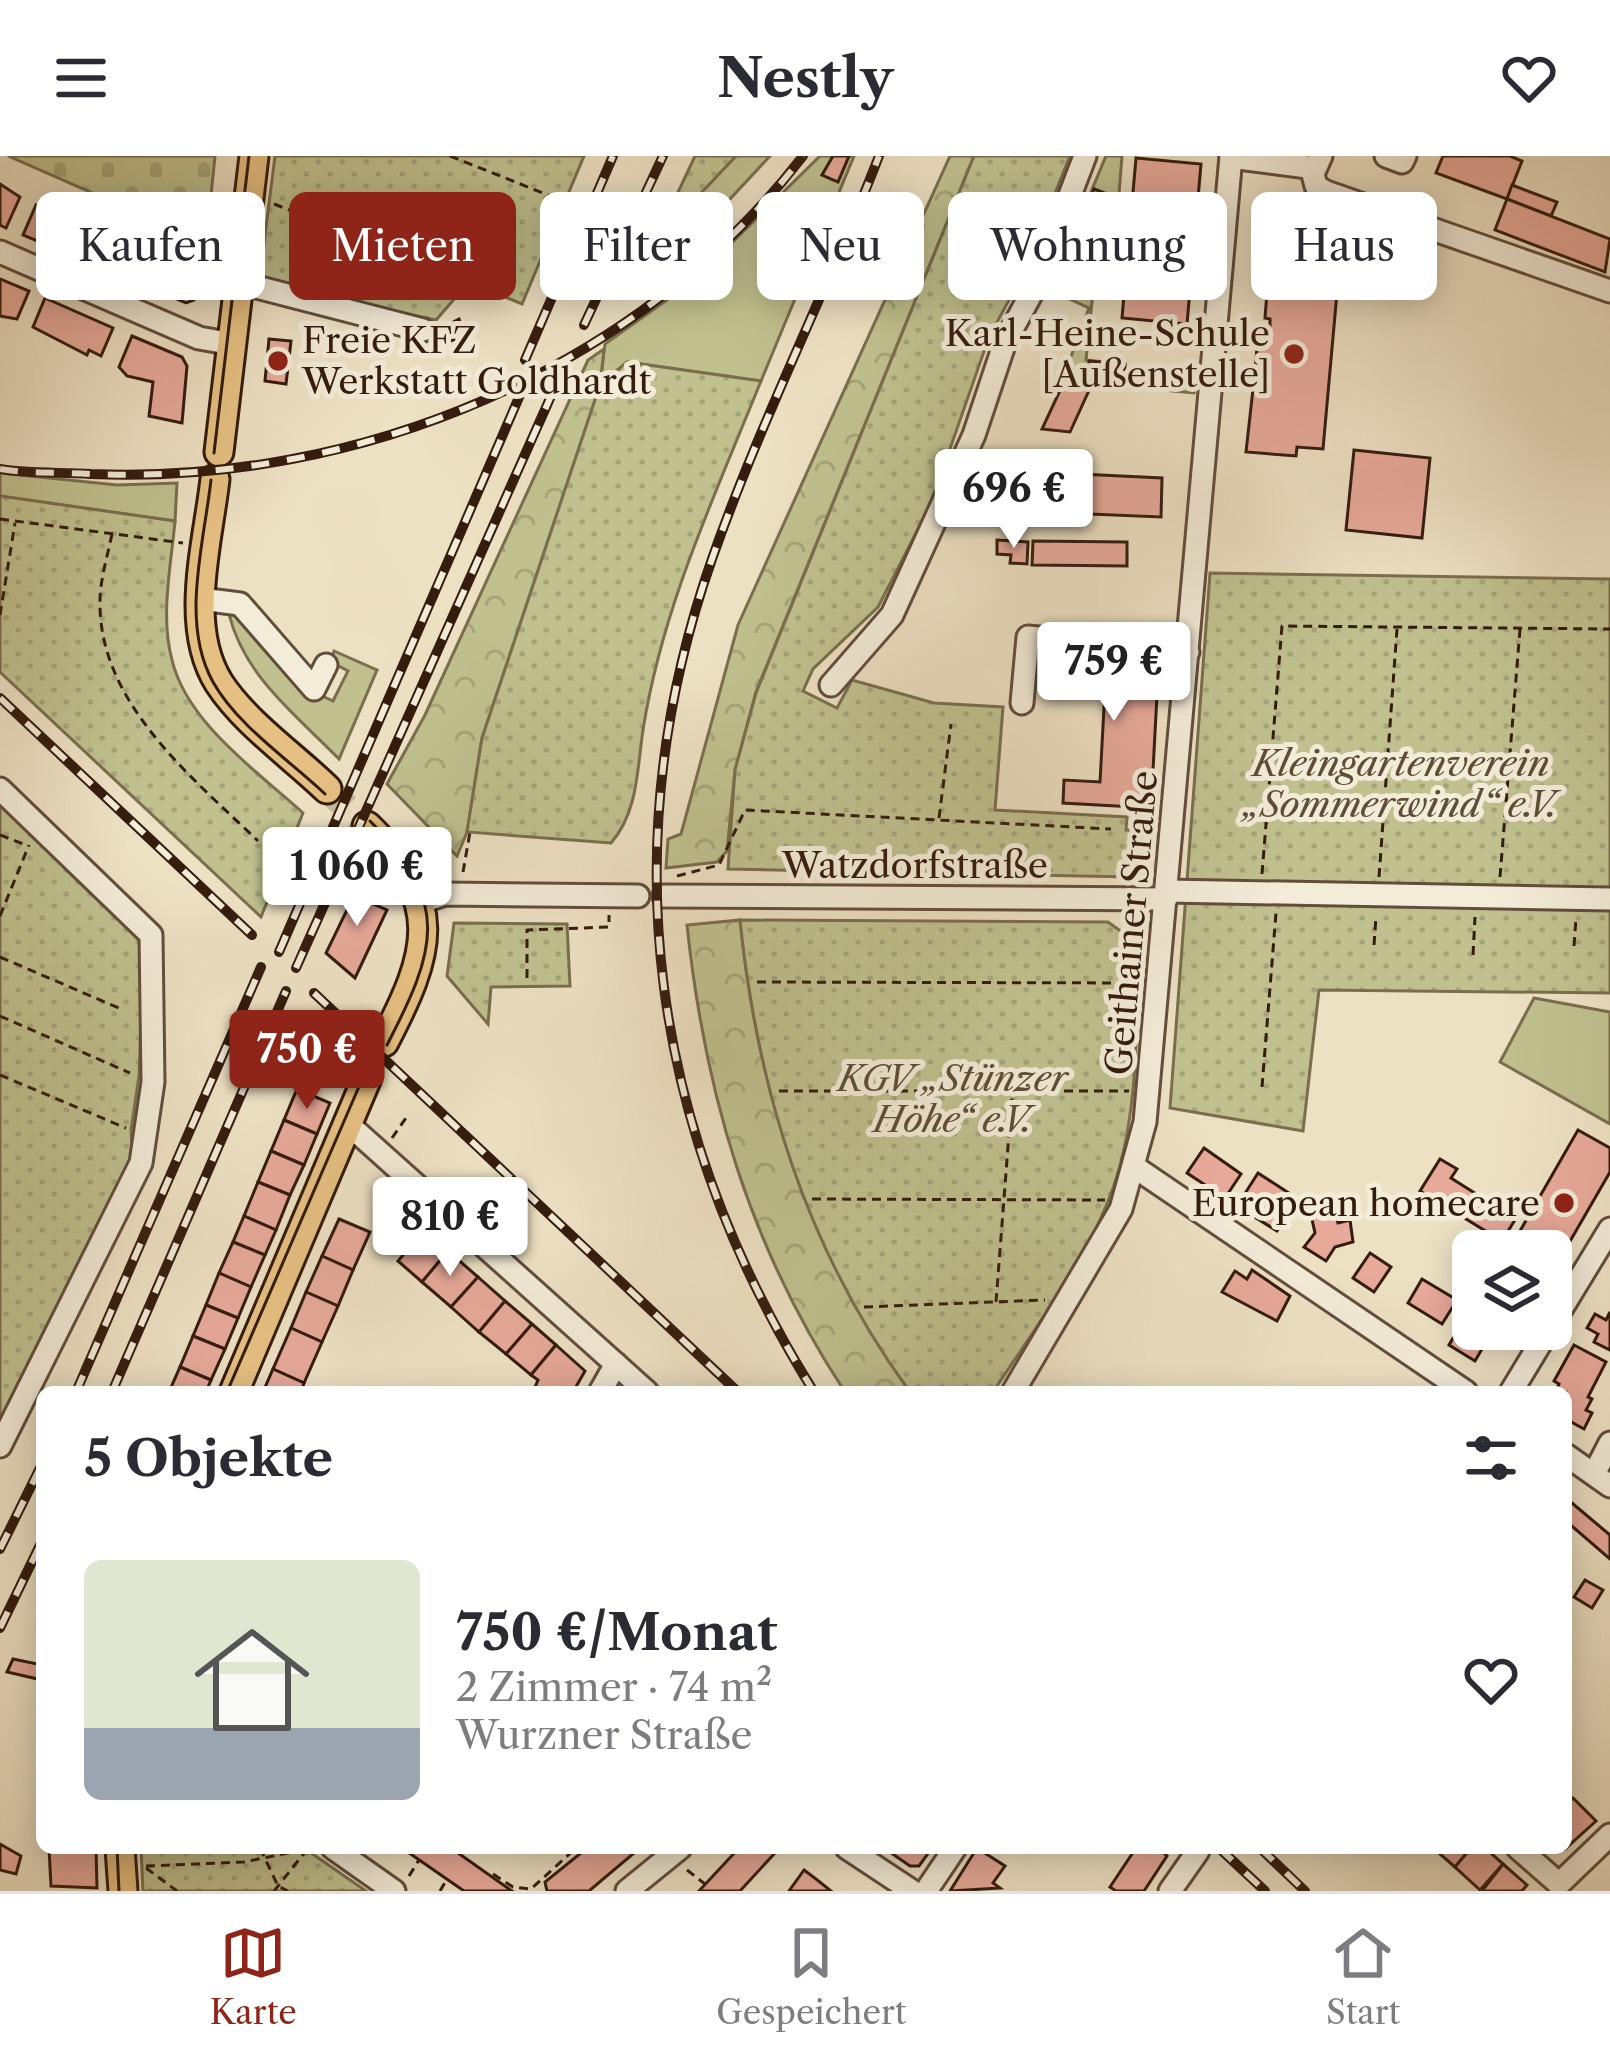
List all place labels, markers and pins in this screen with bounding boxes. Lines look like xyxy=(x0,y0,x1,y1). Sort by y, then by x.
place label: Karl-Heine-Schule [Außenstelle] xyxy=(945,311,1270,396)
place label: Freie KFZ Werkstatt Goldhardt xyxy=(301,318,652,403)
marker: Karl-Heine-Schule [Außenstelle] xyxy=(1281,341,1307,367)
marker: Freie KFZ Werkstatt Goldhardt xyxy=(265,348,291,374)
pin: 696 € xyxy=(930,449,1098,551)
pin: 759 € xyxy=(1030,622,1198,724)
pin: 1 060 € xyxy=(246,827,468,929)
pin: 750 € xyxy=(223,1010,391,1112)
pin: 810 € xyxy=(366,1177,534,1279)
place label: European homecare xyxy=(1192,1181,1540,1225)
marker: European homecare xyxy=(1551,1190,1577,1216)

